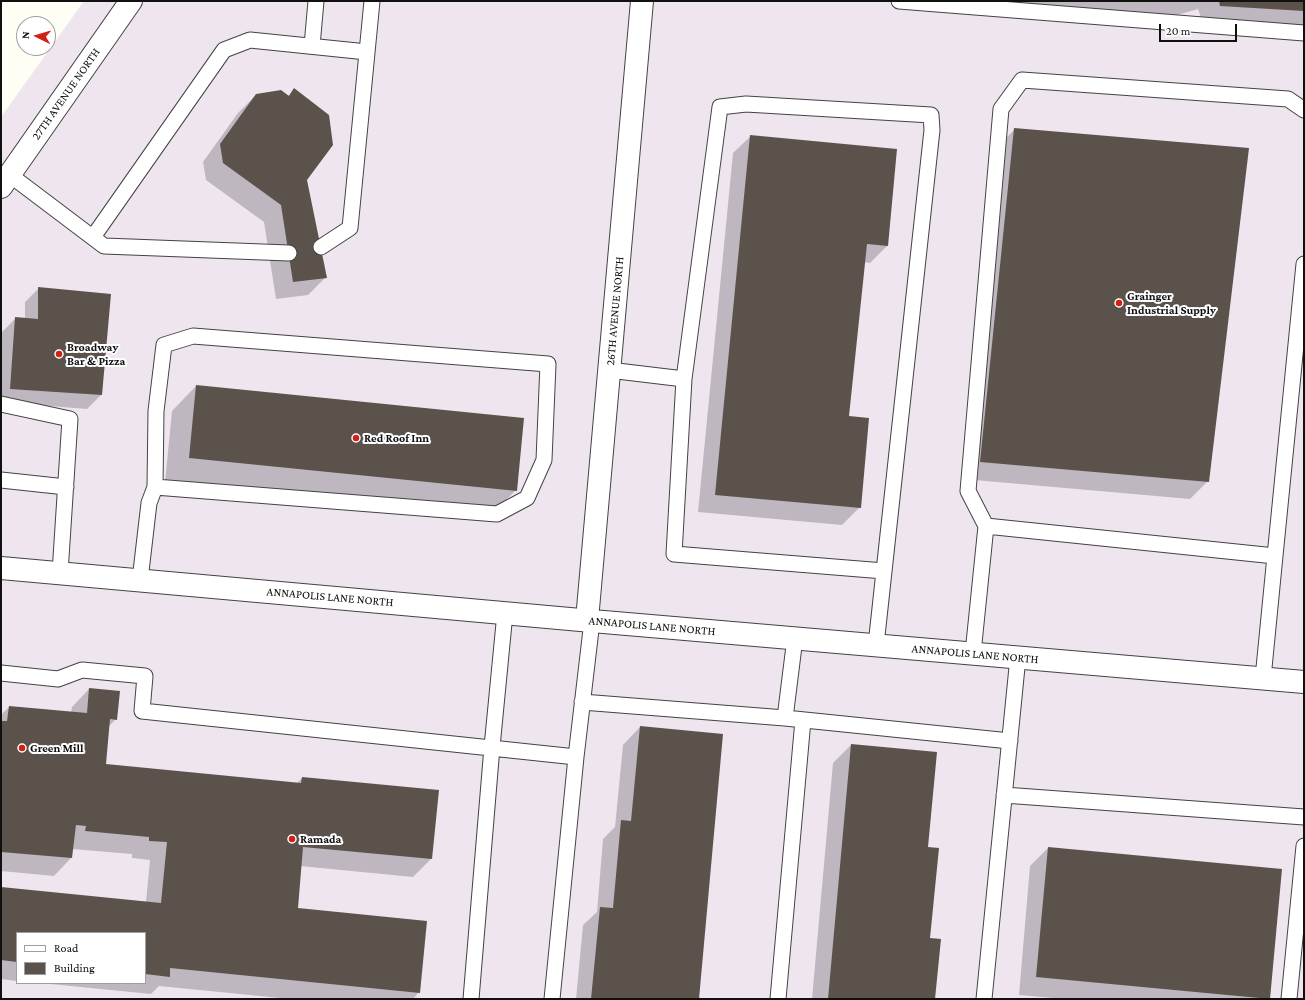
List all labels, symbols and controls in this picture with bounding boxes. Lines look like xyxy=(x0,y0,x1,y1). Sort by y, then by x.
north arrow xyxy=(16,16,56,56)
scale bar xyxy=(1161,16,1239,42)
text: 20 m xyxy=(1166,24,1190,38)
text: N xyxy=(19,31,31,39)
street label: 27TH AVENUE NORTH xyxy=(29,45,103,143)
street label: 26TH AVENUE NORTH xyxy=(603,256,627,366)
place label: Grainger Industrial Supply xyxy=(1127,289,1216,317)
marker: Grainger Industrial Supply xyxy=(1114,298,1124,308)
place label: Broadway Bar & Pizza xyxy=(67,340,125,368)
marker: Broadway Bar & Pizza xyxy=(54,349,64,359)
place label: Red Roof Inn xyxy=(364,431,429,445)
marker: Red Roof Inn xyxy=(351,433,361,443)
street label: ANNAPOLIS LANE NORTH xyxy=(266,584,394,610)
street label: ANNAPOLIS LANE NORTH xyxy=(588,613,716,639)
street label: ANNAPOLIS LANE NORTH xyxy=(911,641,1039,667)
place label: Green Mill xyxy=(30,741,83,755)
marker: Green Mill xyxy=(17,743,27,753)
place label: Ramada xyxy=(300,832,341,846)
marker: Ramada xyxy=(287,834,297,844)
legend xyxy=(16,932,146,984)
text: Road xyxy=(54,941,78,955)
text: Building xyxy=(54,961,95,975)

